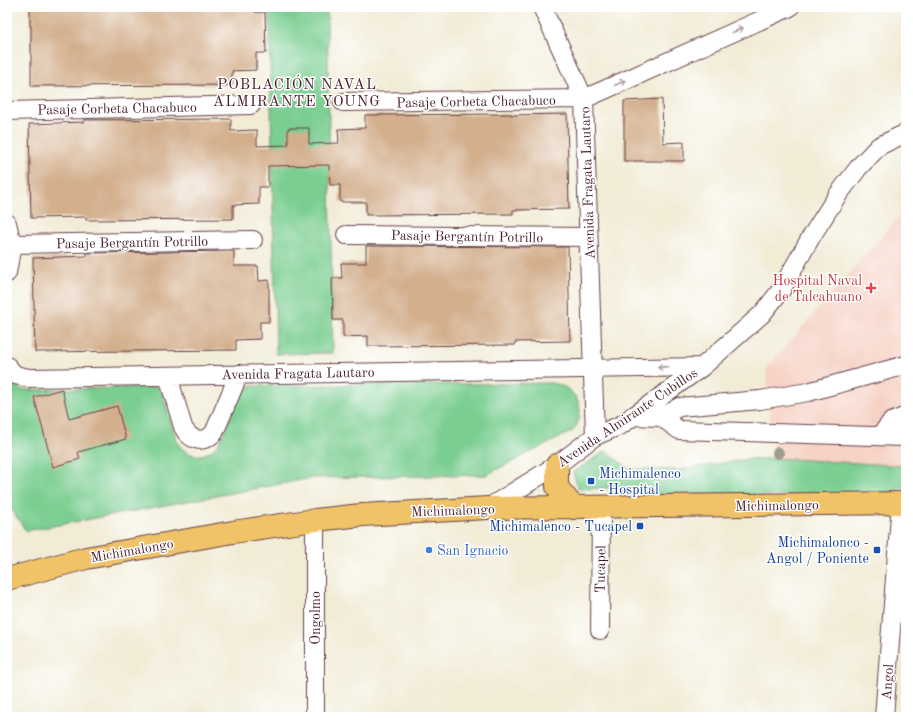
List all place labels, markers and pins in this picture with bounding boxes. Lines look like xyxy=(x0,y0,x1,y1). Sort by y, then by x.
place label: Hospital Naval de Talcahuano xyxy=(772,274,862,304)
marker: Hospital Naval de Talcahuano xyxy=(865,282,877,294)
place label: Michimalenco - Hospital xyxy=(599,467,681,497)
marker: Michimalenco - Hospital xyxy=(586,476,596,486)
place label: Michimalenco - Tucapel xyxy=(489,520,632,534)
marker: Michimalenco - Tucapel xyxy=(635,521,645,531)
place label: Michimalonco - Angol / Poniente xyxy=(766,536,869,566)
place label: San Ignacio xyxy=(437,544,509,558)
marker: San Ignacio xyxy=(424,545,434,555)
marker: Michimalonco - Angol / Poniente xyxy=(872,545,882,555)

